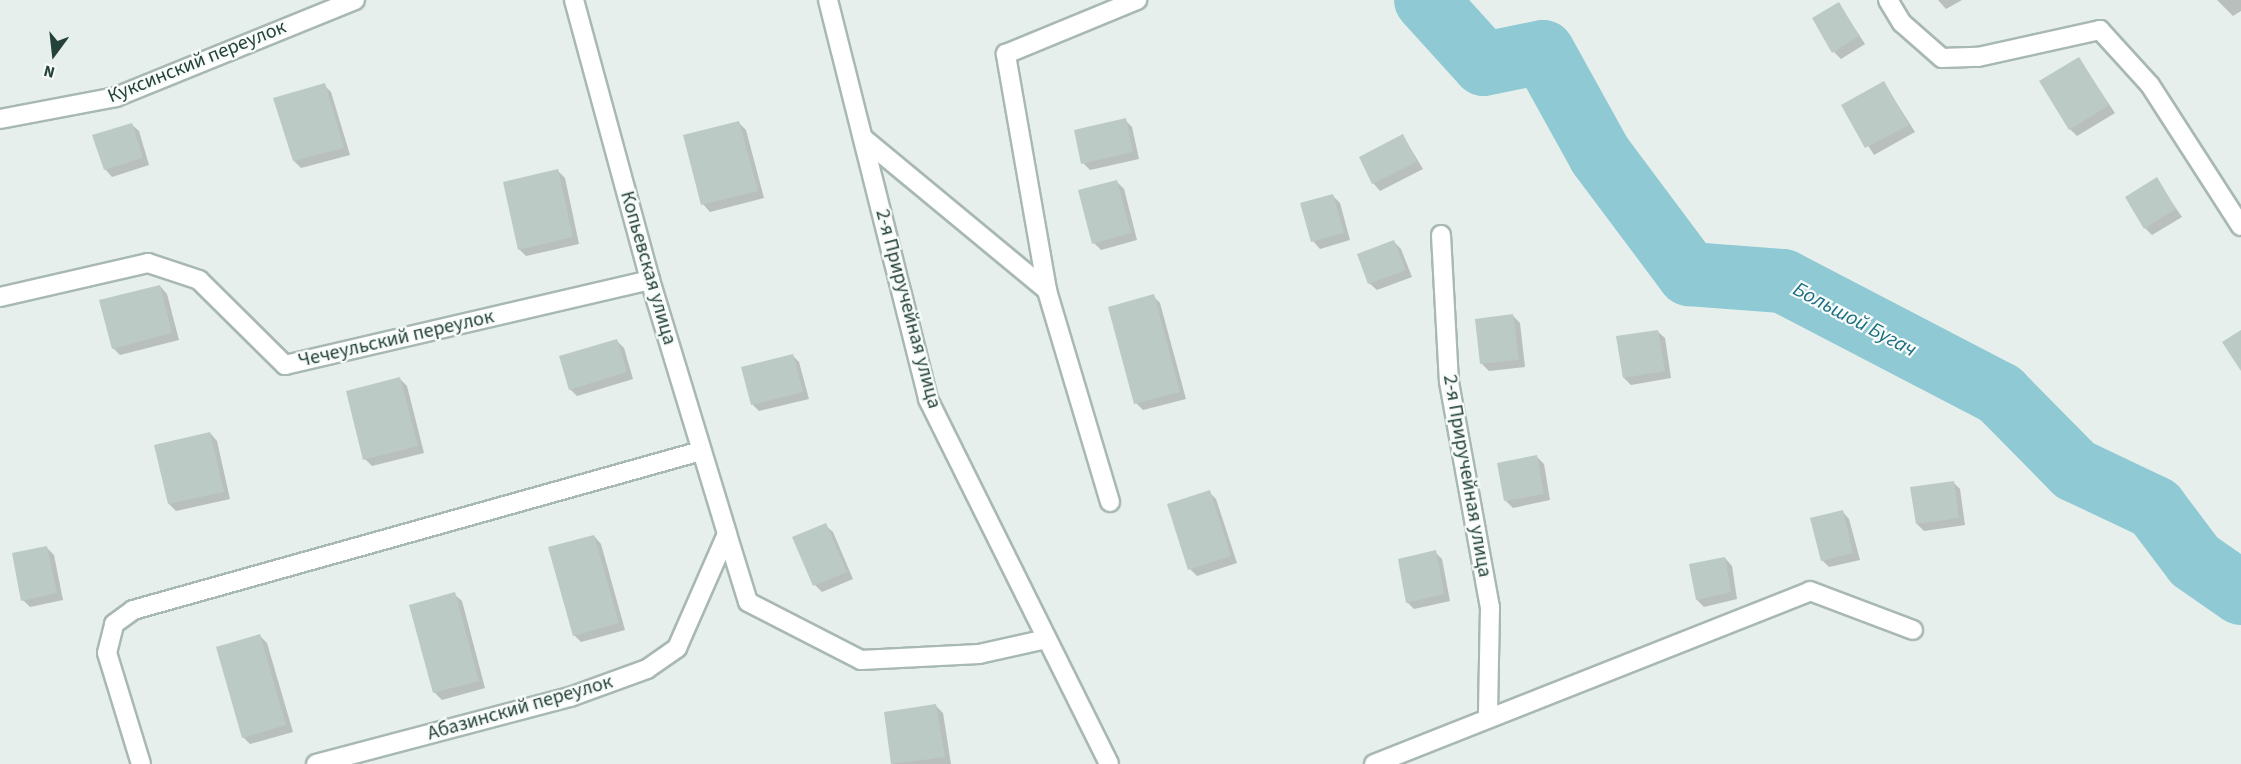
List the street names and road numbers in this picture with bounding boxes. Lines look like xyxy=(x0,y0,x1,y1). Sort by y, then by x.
street label: Куксинский переулок xyxy=(104,15,290,109)
street label: Копьевская улица xyxy=(615,188,681,348)
street label: 2-я Приручейная улица xyxy=(870,207,946,411)
street label: Чечеульский переулок xyxy=(296,305,496,373)
street label: 2-я Приручейная улица xyxy=(1437,373,1497,579)
street label: Абазинский переулок xyxy=(425,670,615,746)

